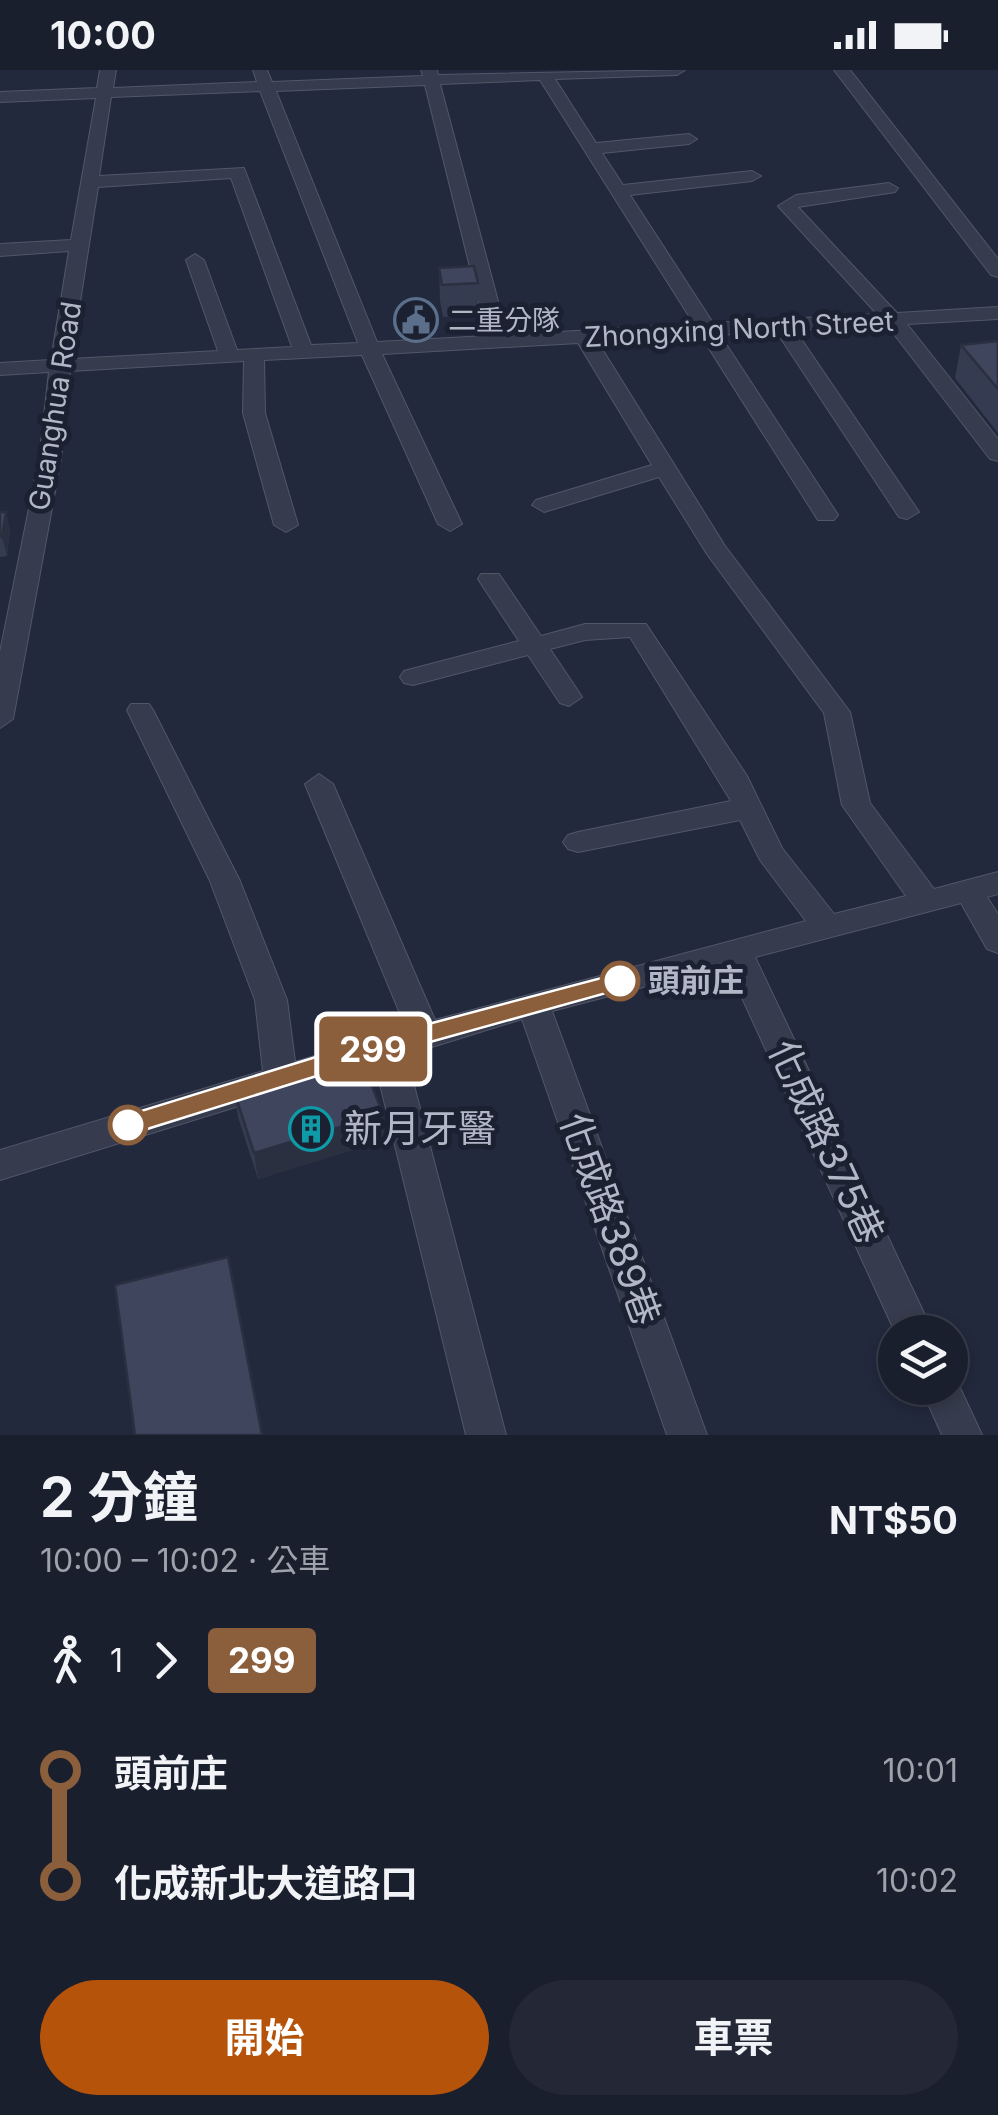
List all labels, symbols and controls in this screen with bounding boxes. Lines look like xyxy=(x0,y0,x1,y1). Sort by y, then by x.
text: 10:00 xyxy=(50,12,156,58)
public building icon: 二重分隊 xyxy=(393,297,439,343)
street label: Guanghua Road xyxy=(22,299,88,513)
place label: 二重分隊 xyxy=(448,303,560,337)
street label: Zhongxing North Street xyxy=(583,304,895,354)
place label: 頭前庄 xyxy=(648,961,744,1000)
marker: 頭前庄 xyxy=(601,962,639,1000)
line badge: 299 xyxy=(316,1016,430,1082)
text: 299 xyxy=(339,1028,407,1070)
street label: 化成路375巷 xyxy=(760,1032,894,1251)
place label: 新月牙醫 xyxy=(344,1105,496,1151)
unlabelled marker xyxy=(109,1106,147,1144)
building icon: 新月牙醫 xyxy=(288,1106,334,1152)
street label: 化成路389巷 xyxy=(551,1106,671,1331)
map controls xyxy=(878,1315,968,1405)
button: layers xyxy=(878,1315,968,1405)
text: 2 分鐘 xyxy=(40,1464,198,1530)
text: NT$50 xyxy=(829,1497,958,1543)
text: 10:00 – 10:02 · 公車 xyxy=(40,1541,330,1580)
icon: walk xyxy=(40,1633,95,1688)
icon: forward xyxy=(138,1633,193,1688)
text: 299 xyxy=(228,1639,296,1681)
text: 1 xyxy=(110,1641,123,1680)
text: 頭前庄 xyxy=(114,1750,228,1796)
text: 10:01 xyxy=(882,1751,958,1790)
text: 化成新北大道路口 xyxy=(114,1860,418,1906)
text: 10:02 xyxy=(876,1861,958,1900)
button: 開始 xyxy=(40,1980,489,2095)
button: 車票 xyxy=(509,1980,958,2095)

